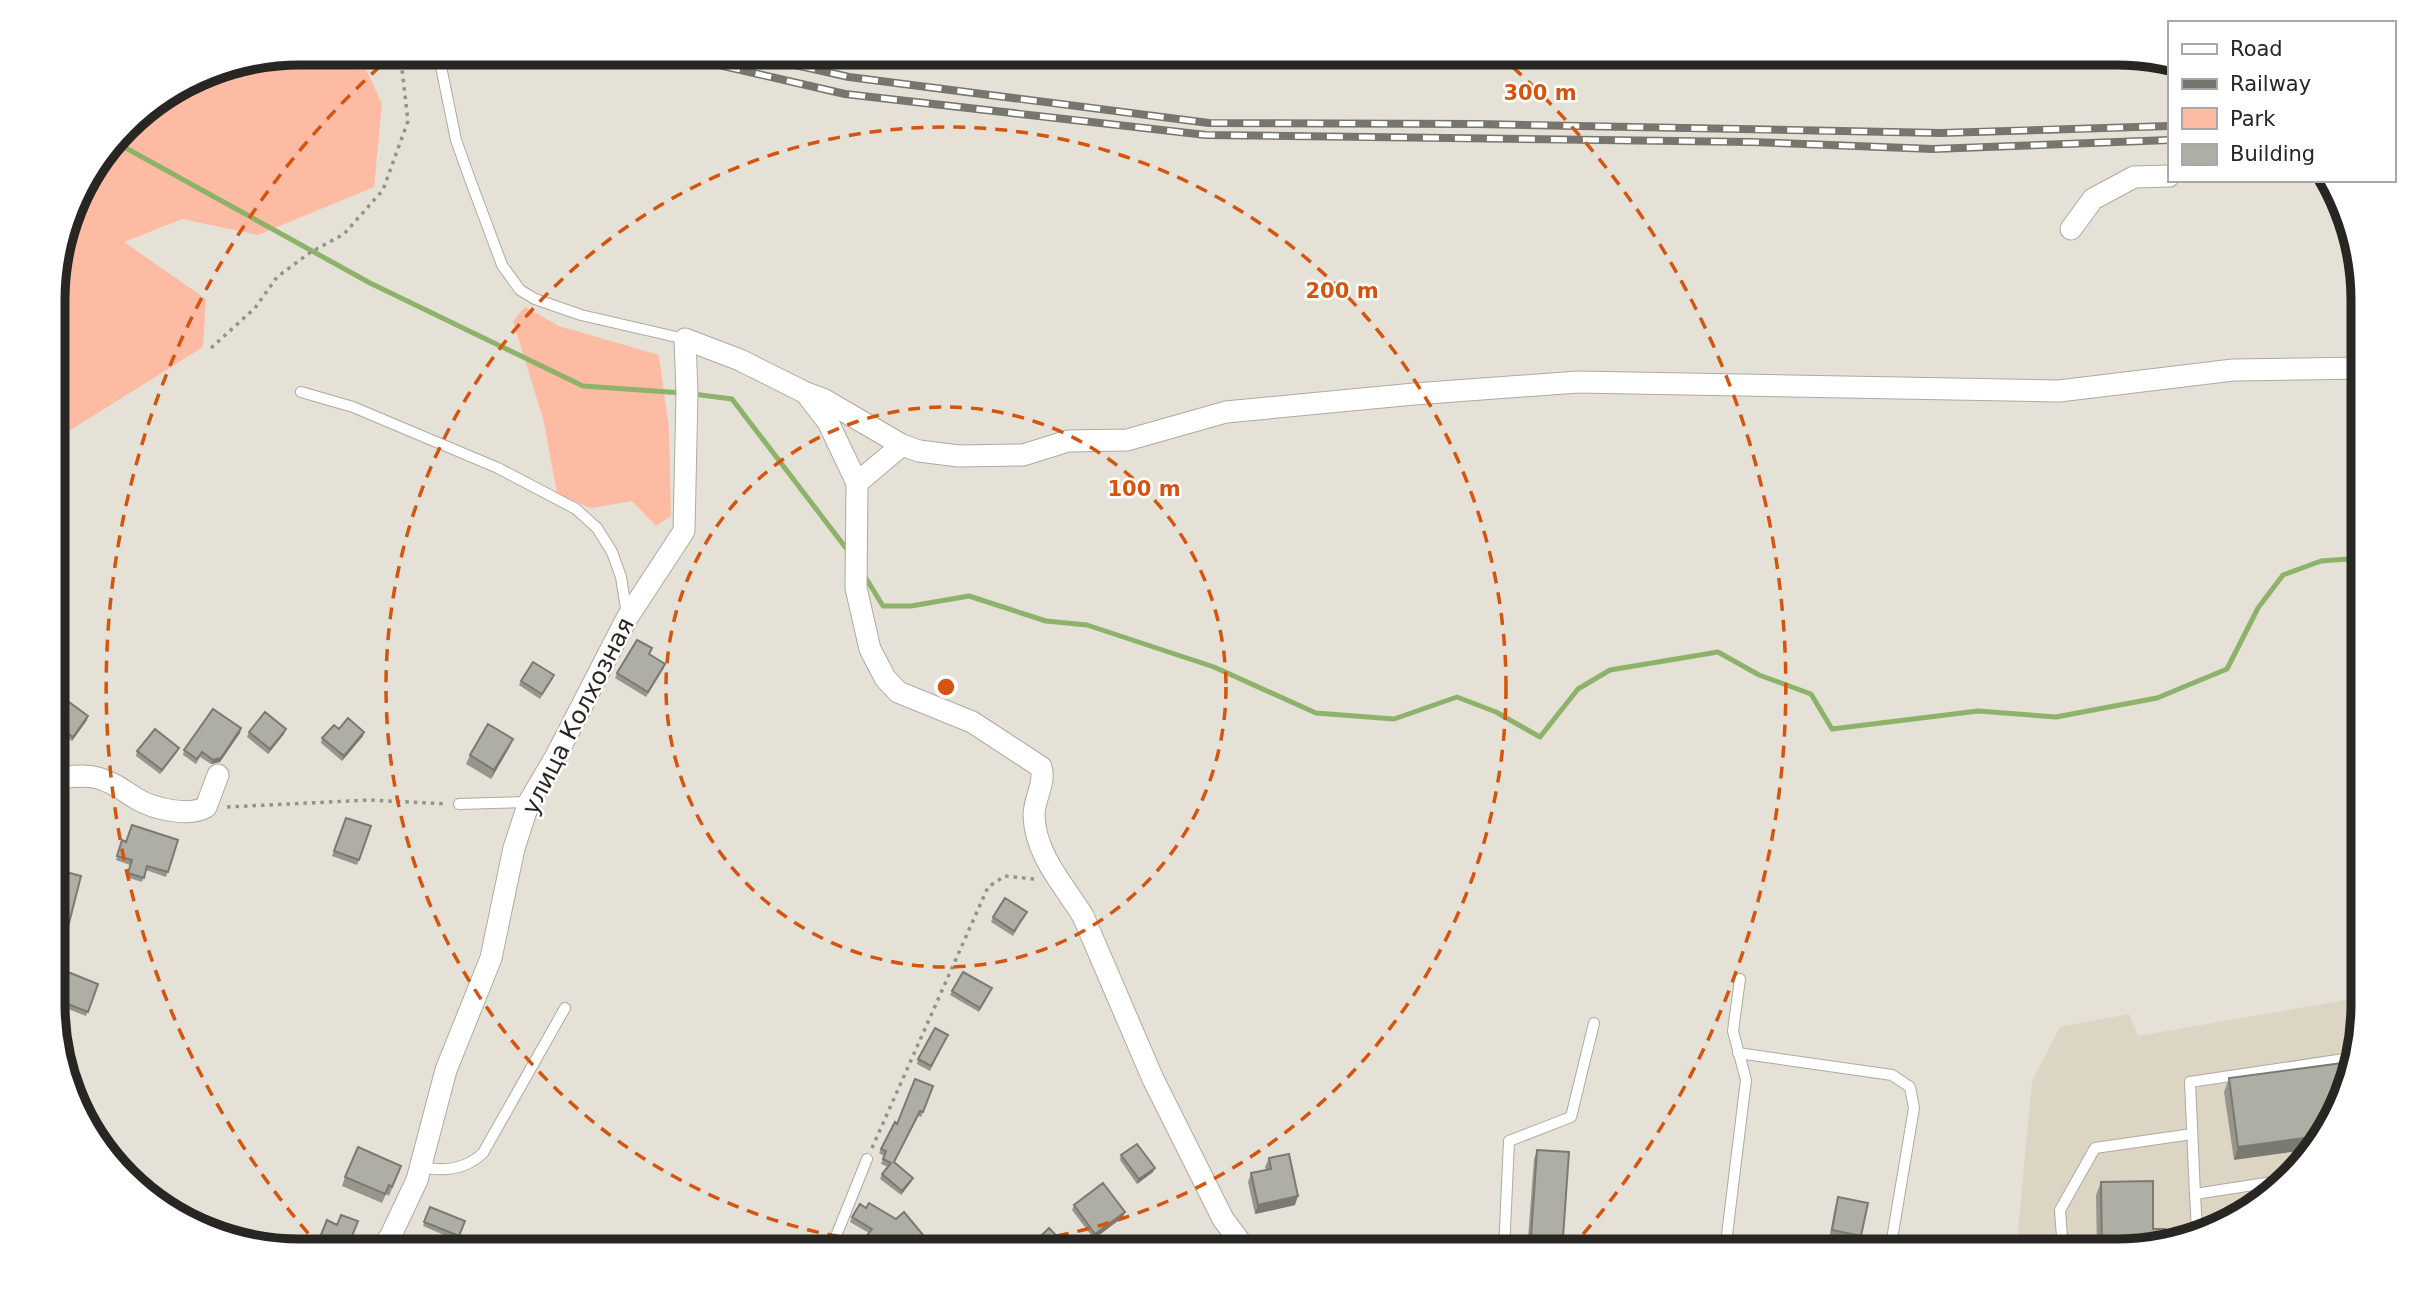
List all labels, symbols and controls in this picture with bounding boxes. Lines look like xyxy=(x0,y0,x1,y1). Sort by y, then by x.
legend xyxy=(2168,21,2395,182)
text: Road xyxy=(2230,37,2283,61)
text: Railway xyxy=(2230,72,2311,96)
text: 300 m xyxy=(1503,81,1577,105)
text: Park xyxy=(2230,107,2276,131)
text: Building xyxy=(2230,142,2315,166)
text: 200 m xyxy=(1305,279,1379,303)
text: 100 m xyxy=(1107,477,1181,501)
street label: улица Колхозная xyxy=(516,613,640,819)
centre of rings xyxy=(934,675,958,699)

